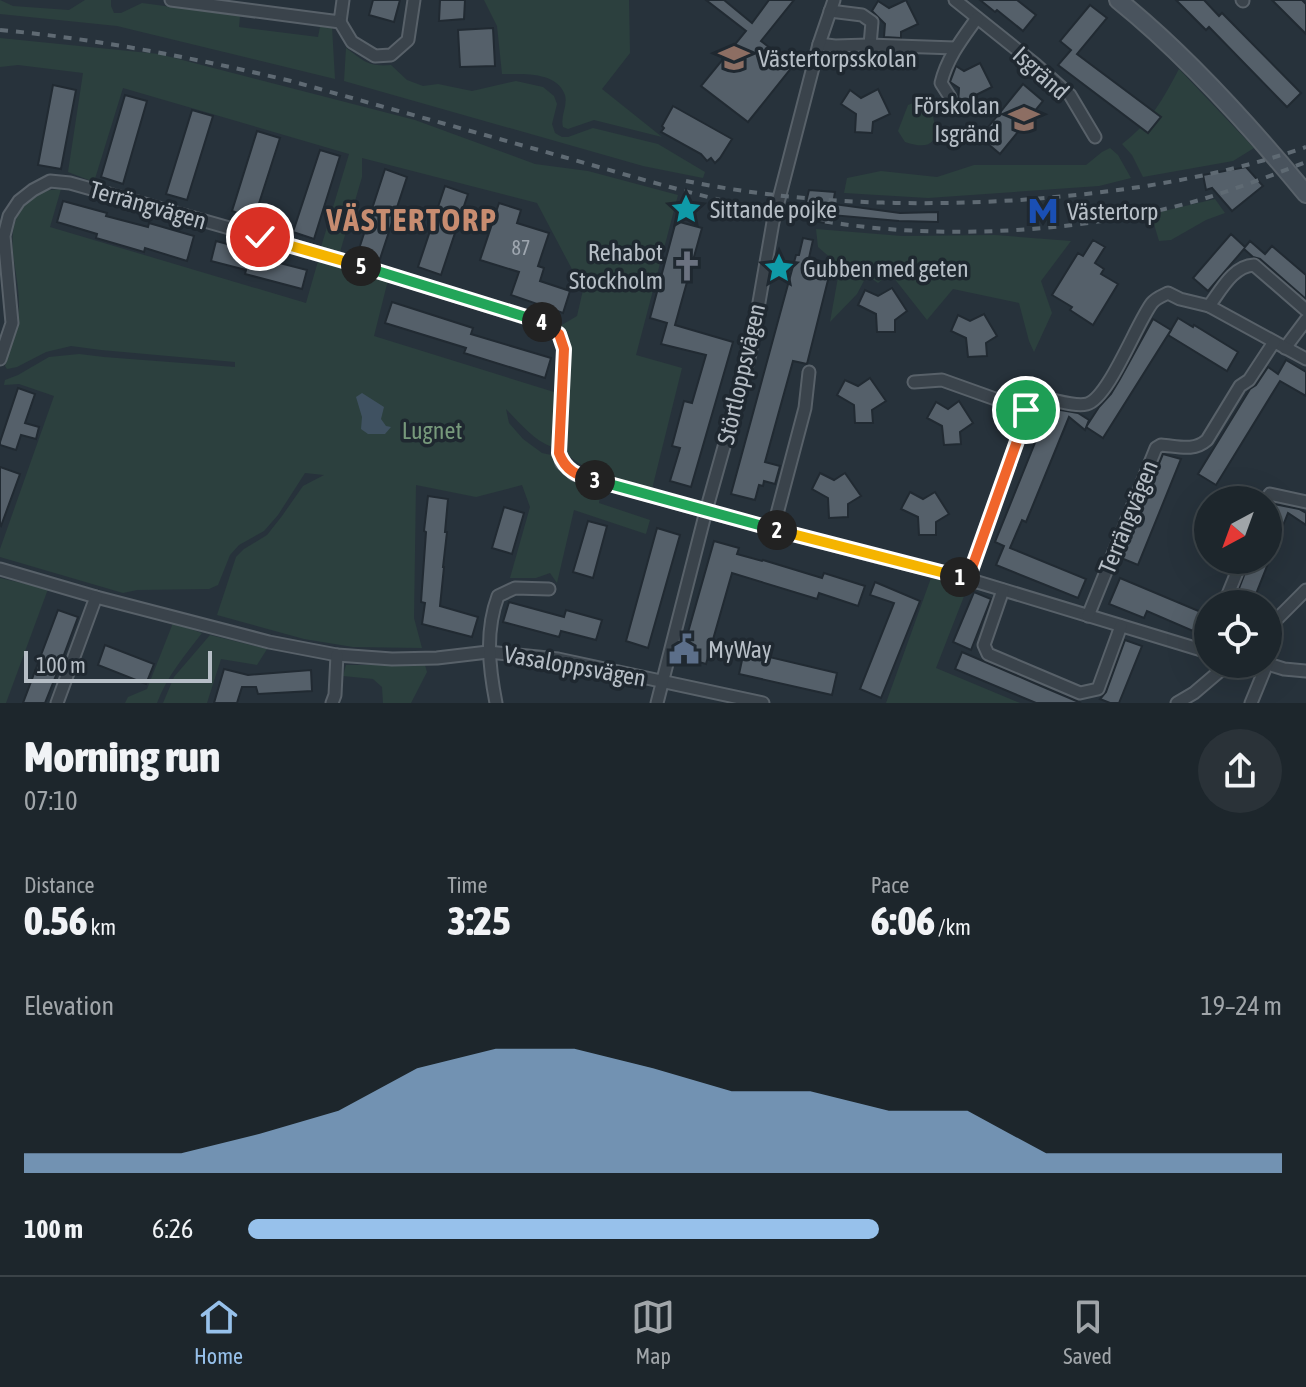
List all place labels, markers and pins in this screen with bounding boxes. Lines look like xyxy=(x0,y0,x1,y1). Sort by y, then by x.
school or university icon: Västertorpsskolan xyxy=(717,41,751,75)
place label: Västertorpsskolan xyxy=(758,45,917,72)
place label: Förskolan Isgränd xyxy=(913,92,1000,147)
school or university icon: Förskolan Isgränd xyxy=(1007,102,1041,136)
place icon: Sittande pojke xyxy=(669,192,703,226)
metro station icon: Västertorp xyxy=(1026,194,1060,228)
place label: Sittande pojke xyxy=(710,196,837,223)
place label: Västertorp xyxy=(1067,198,1159,225)
pin xyxy=(226,203,294,271)
place label: Rehabot Stockholm xyxy=(569,239,663,294)
pin: 5 xyxy=(341,246,381,286)
church icon: Rehabot Stockholm xyxy=(670,249,704,283)
place icon: Gubben med geten xyxy=(762,251,796,285)
place label: Gubben med geten xyxy=(803,255,969,282)
pin: 4 xyxy=(522,302,562,342)
pin xyxy=(992,376,1060,444)
pin: 3 xyxy=(575,460,615,500)
pin: 2 xyxy=(757,510,797,550)
pin: 1 xyxy=(940,557,980,597)
public building icon: MyWay xyxy=(667,632,701,666)
place label: MyWay xyxy=(708,636,772,663)

